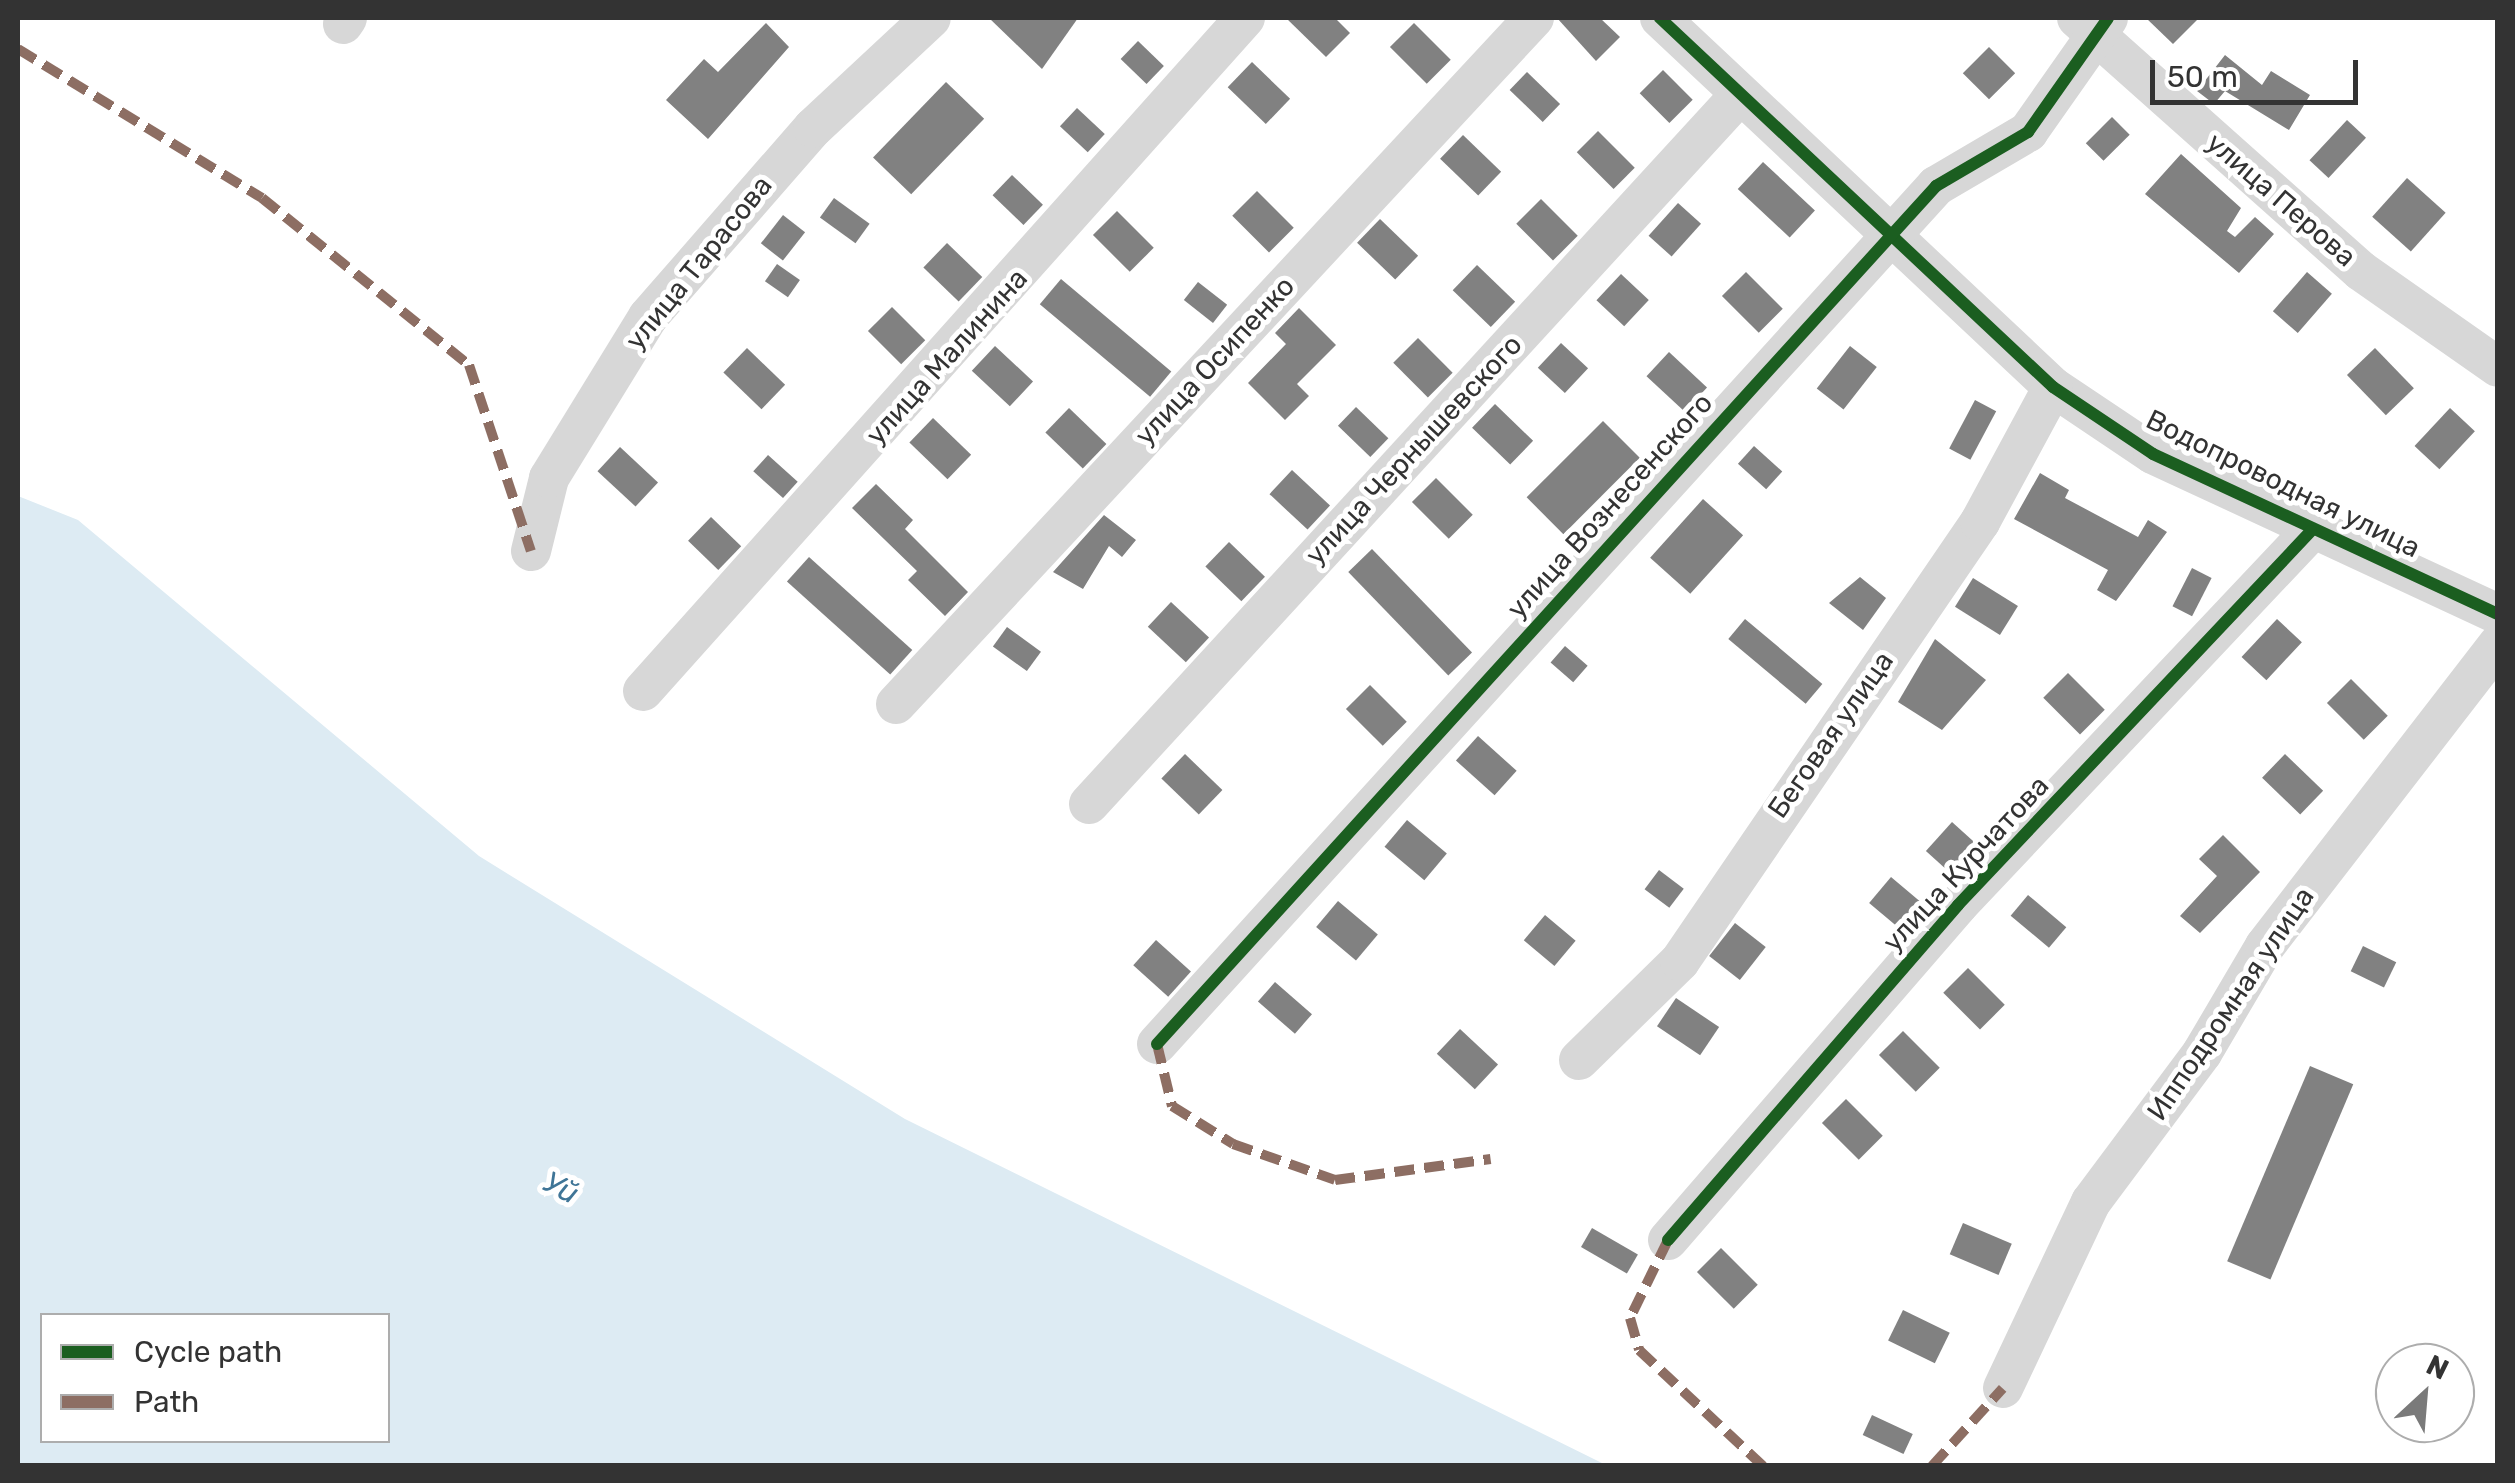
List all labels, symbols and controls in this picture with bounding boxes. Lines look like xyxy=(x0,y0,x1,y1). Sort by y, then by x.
scale bar xyxy=(2155,40,2362,102)
text: 50 m xyxy=(2167,59,2238,95)
street label: улица Перова xyxy=(2199,126,2363,274)
street label: улица Тарасова xyxy=(619,169,779,357)
street label: улица Малинина xyxy=(859,262,1035,452)
street label: улица Осипенко xyxy=(1128,270,1302,452)
street label: улица Чернышевского xyxy=(1299,328,1529,572)
street label: улица Вознесенского xyxy=(1500,387,1720,625)
street label: Водопроводная улица xyxy=(2140,403,2426,565)
street label: Беговая улица xyxy=(1761,645,1901,825)
street label: улица Курчатова xyxy=(1876,769,2056,959)
street label: Ипподромная улица xyxy=(2141,881,2321,1127)
water label: Уй xyxy=(537,1164,585,1212)
legend xyxy=(40,1313,390,1443)
text: Cycle path xyxy=(134,1334,282,1370)
north arrow xyxy=(2375,1343,2475,1443)
text: N xyxy=(2421,1348,2454,1387)
text: Path xyxy=(134,1384,199,1420)

